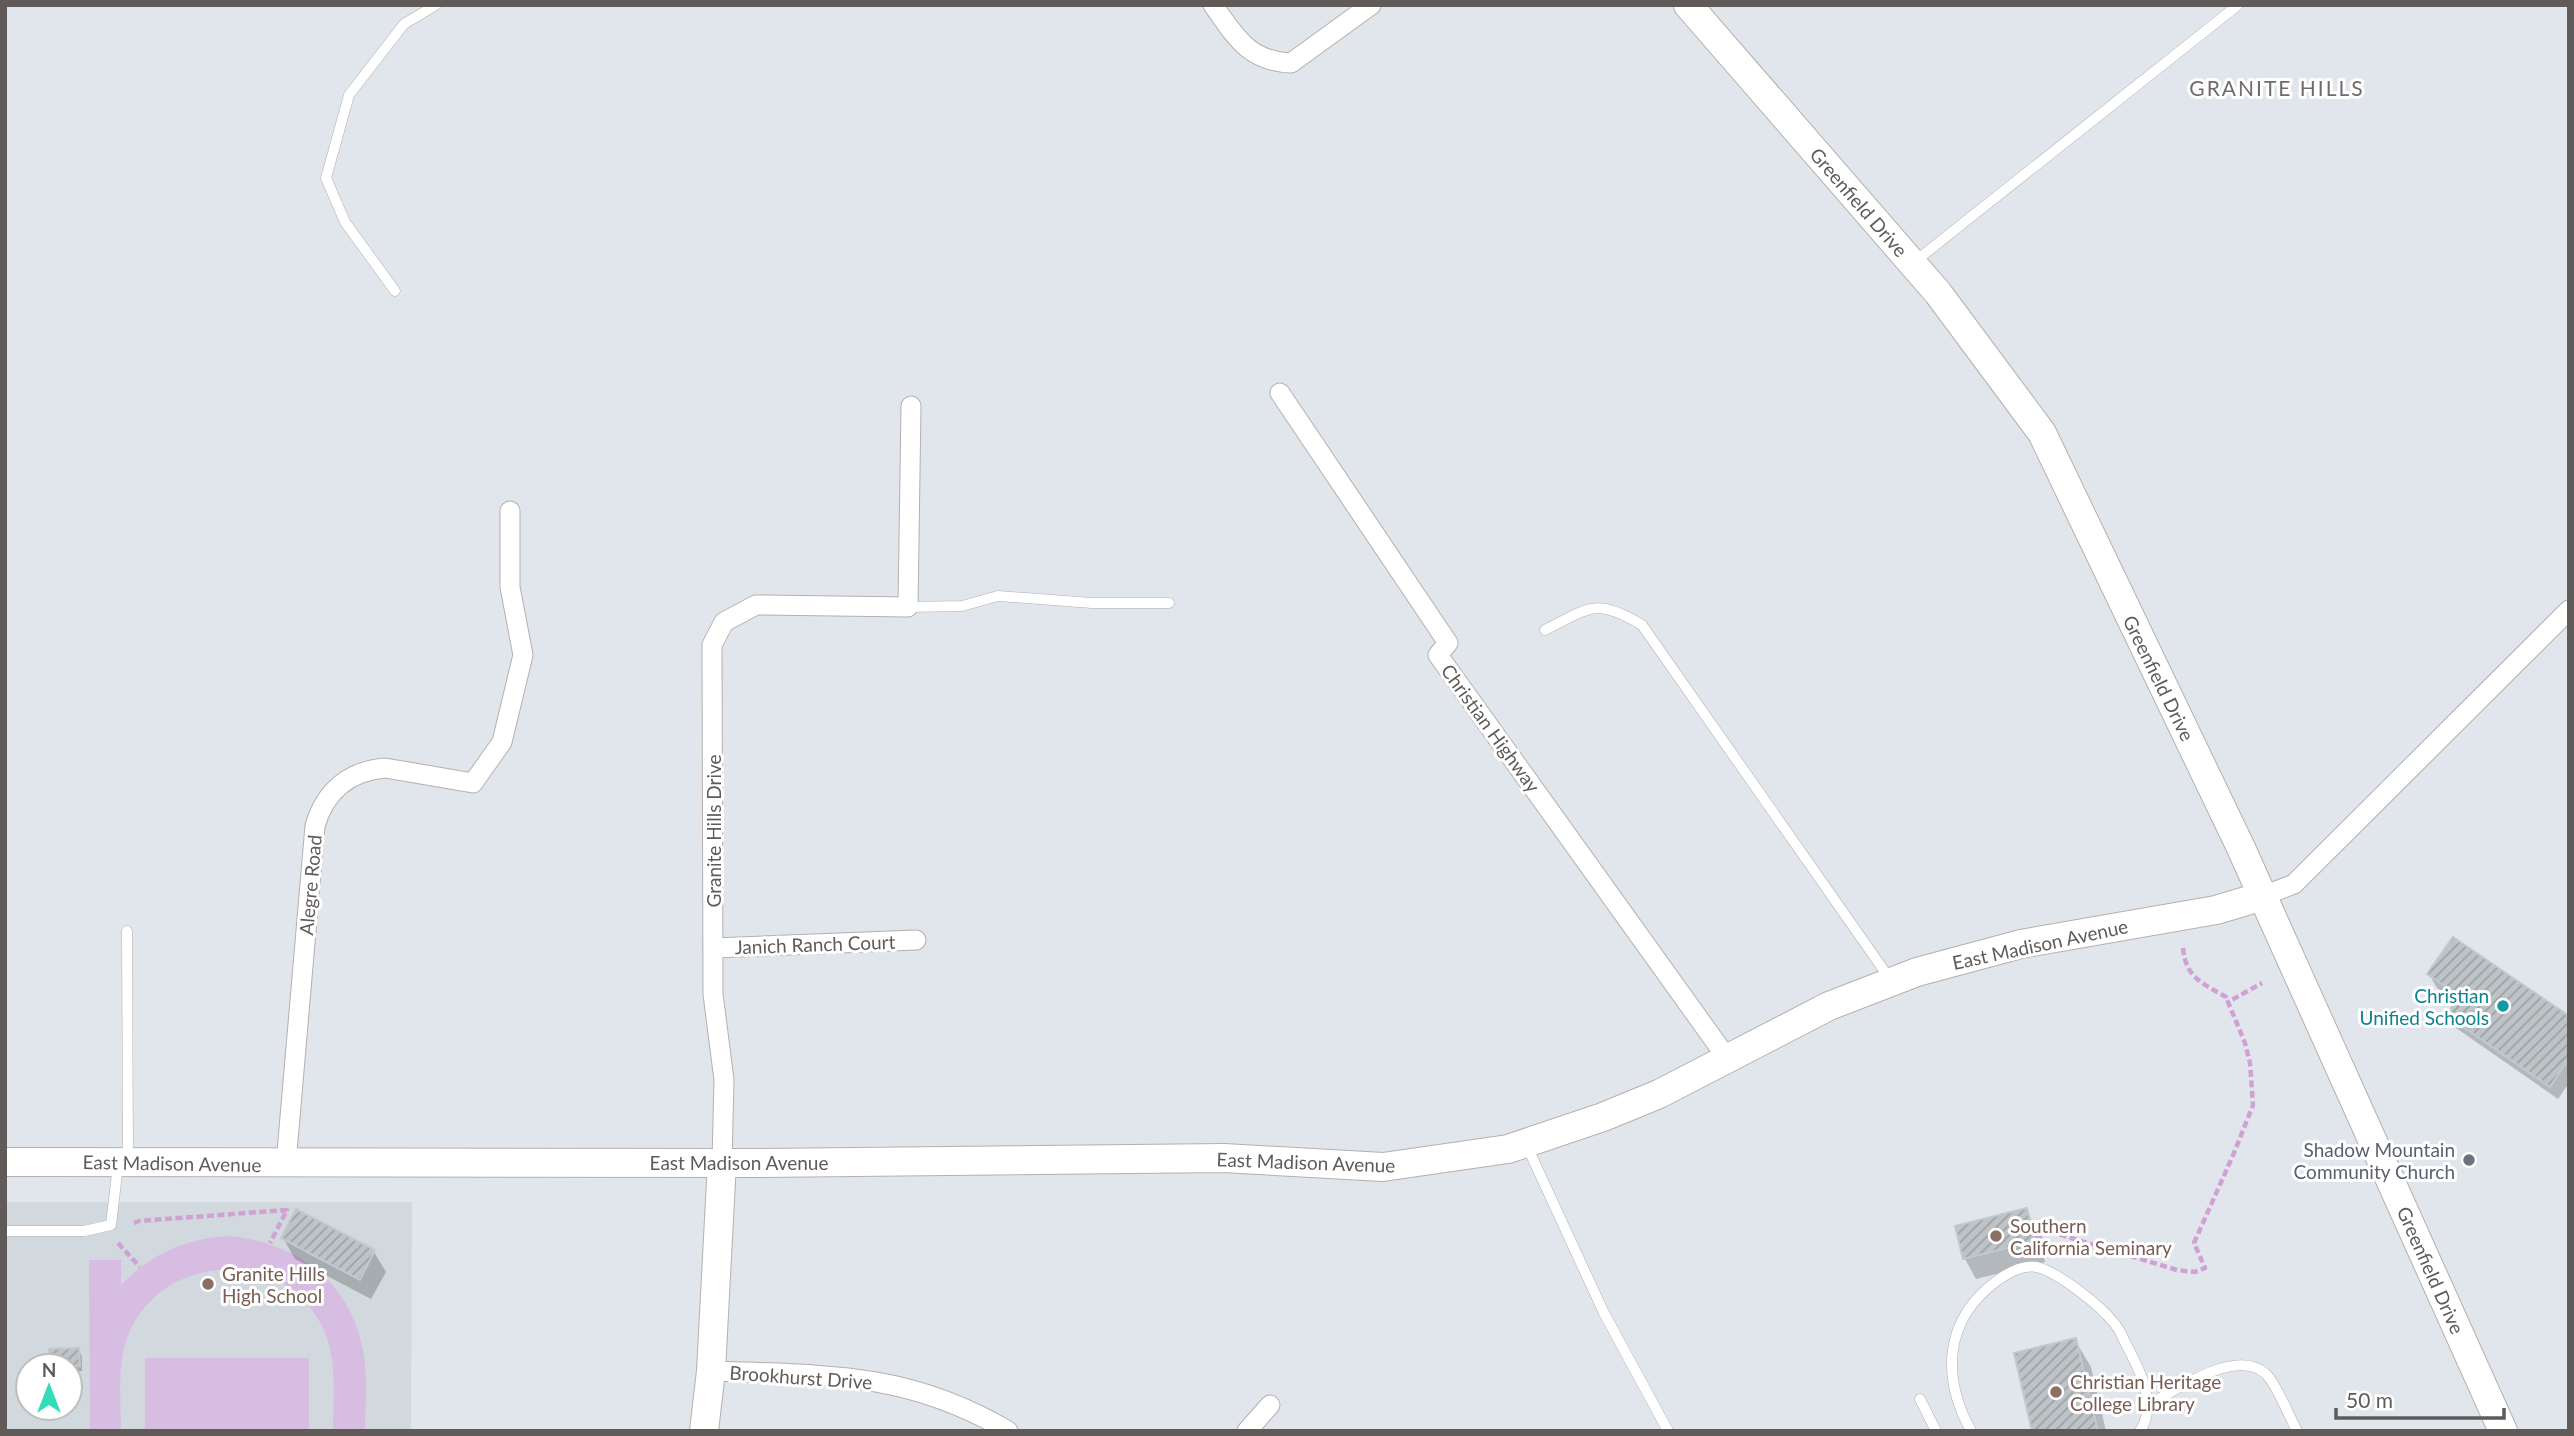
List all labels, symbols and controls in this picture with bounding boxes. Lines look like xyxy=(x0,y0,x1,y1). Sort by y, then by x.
district label: GRANITE HILLS xyxy=(2189,75,2365,100)
street label: Greenfield Drive xyxy=(1805,143,1913,261)
street label: Greenfield Drive xyxy=(2119,611,2199,745)
street label: Christian Highway xyxy=(1437,659,1545,797)
street label: Granite Hills Drive xyxy=(702,754,725,908)
street label: Alegre Road xyxy=(294,834,326,936)
street label: East Madison Avenue xyxy=(1950,914,2130,974)
street label: Janich Ranch Court xyxy=(734,930,896,958)
place label: Christian Unified Schools xyxy=(2360,984,2489,1029)
marker: Christian Unified Schools xyxy=(2495,998,2511,1014)
place label: Shadow Mountain Community Church xyxy=(2294,1138,2455,1183)
street label: East Madison Avenue xyxy=(1216,1147,1396,1177)
street label: East Madison Avenue xyxy=(82,1150,262,1176)
street label: East Madison Avenue xyxy=(650,1151,828,1174)
marker: Shadow Mountain Community Church xyxy=(2461,1152,2477,1168)
street label: Greenfield Drive xyxy=(2393,1203,2469,1337)
place label: Southern California Seminary xyxy=(2010,1214,2172,1259)
marker: Southern California Seminary xyxy=(1988,1228,2004,1244)
place label: Granite Hills High School xyxy=(222,1262,325,1307)
marker: Granite Hills High School xyxy=(200,1276,216,1292)
north arrow xyxy=(14,1352,84,1422)
text: N xyxy=(42,1358,56,1381)
street label: Brookhurst Drive xyxy=(729,1361,873,1393)
place label: Christian Heritage College Library xyxy=(2070,1370,2221,1415)
scale bar xyxy=(2336,1376,2504,1420)
marker: Christian Heritage College Library xyxy=(2048,1384,2064,1400)
text: 50 m xyxy=(2346,1387,2393,1412)

